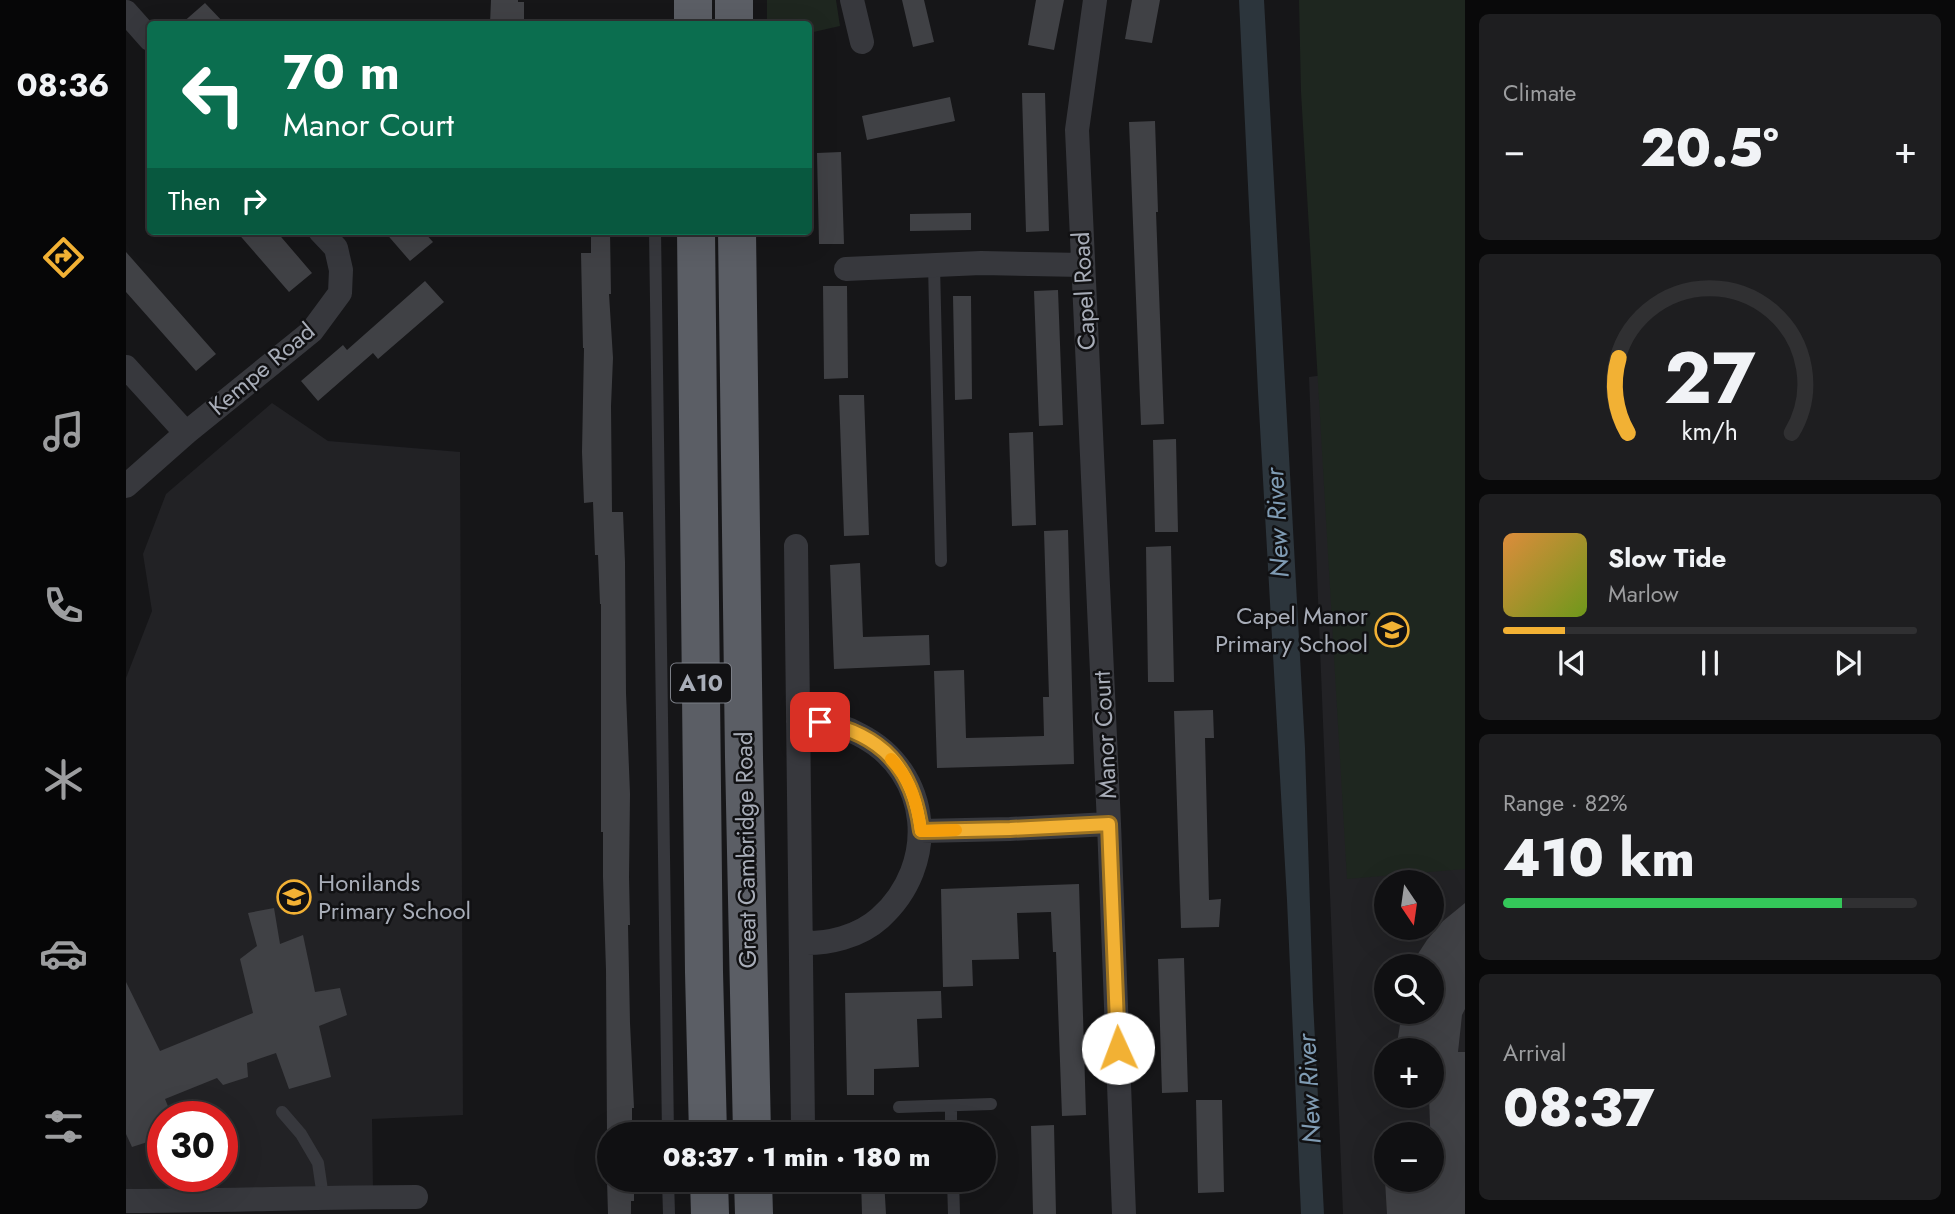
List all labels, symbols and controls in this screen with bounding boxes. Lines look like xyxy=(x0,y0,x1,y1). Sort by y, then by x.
text: 70 m xyxy=(283,37,400,107)
icon: left xyxy=(168,49,259,140)
text: 08:36 xyxy=(17,62,109,108)
text: Climate xyxy=(1503,76,1576,110)
text: Manor Court xyxy=(283,102,454,148)
text: 20.5° xyxy=(1640,110,1779,186)
text: − xyxy=(1503,122,1525,177)
text: + xyxy=(1894,122,1917,177)
text: Then xyxy=(168,182,221,220)
icon: right xyxy=(235,182,273,220)
street label: Capel Road xyxy=(1063,231,1104,351)
icon: directions xyxy=(39,233,88,282)
street label: Kempe Road xyxy=(201,314,322,423)
text: 27 xyxy=(1664,325,1756,430)
icon: music xyxy=(39,407,88,456)
text: km/h xyxy=(1682,413,1738,449)
water label: New River xyxy=(1255,466,1299,579)
text: Slow Tide xyxy=(1608,539,1727,577)
text: Marlow xyxy=(1608,577,1679,611)
icon: phone xyxy=(39,581,88,630)
place label: Capel Manor Primary School xyxy=(1215,598,1369,661)
school or university icon: Capel Manor Primary School xyxy=(1373,611,1411,649)
icon: previous xyxy=(1553,644,1591,682)
icon: pause xyxy=(1691,644,1729,682)
icon: next xyxy=(1829,644,1867,682)
road number: A10 xyxy=(671,664,731,702)
street label: Manor Court xyxy=(1084,670,1125,800)
pin xyxy=(790,692,850,752)
icon: arrive xyxy=(801,703,839,741)
street label: Great Cambridge Road xyxy=(726,731,765,969)
icon: climate xyxy=(39,755,88,804)
text: Range · 82% xyxy=(1503,786,1628,820)
text: 410 km xyxy=(1503,820,1695,896)
place label: Honilands Primary School xyxy=(318,865,471,928)
north arrow xyxy=(1374,870,1444,940)
map controls xyxy=(1374,870,1444,1192)
school or university icon: Honilands Primary School xyxy=(275,878,313,916)
icon: car xyxy=(39,929,88,978)
button: search xyxy=(1374,954,1444,1024)
position arrow xyxy=(1081,1011,1155,1085)
water label: New River xyxy=(1287,1032,1331,1145)
text: Arrival xyxy=(1503,1036,1566,1070)
button: + xyxy=(1374,1038,1444,1108)
text: 08:37 xyxy=(1503,1070,1655,1146)
speed limit sign: 30 xyxy=(147,1101,238,1192)
icon: filters xyxy=(39,1102,88,1151)
button: − xyxy=(1374,1122,1444,1192)
text: 08:37 · 1 min · 180 m xyxy=(663,1138,930,1176)

